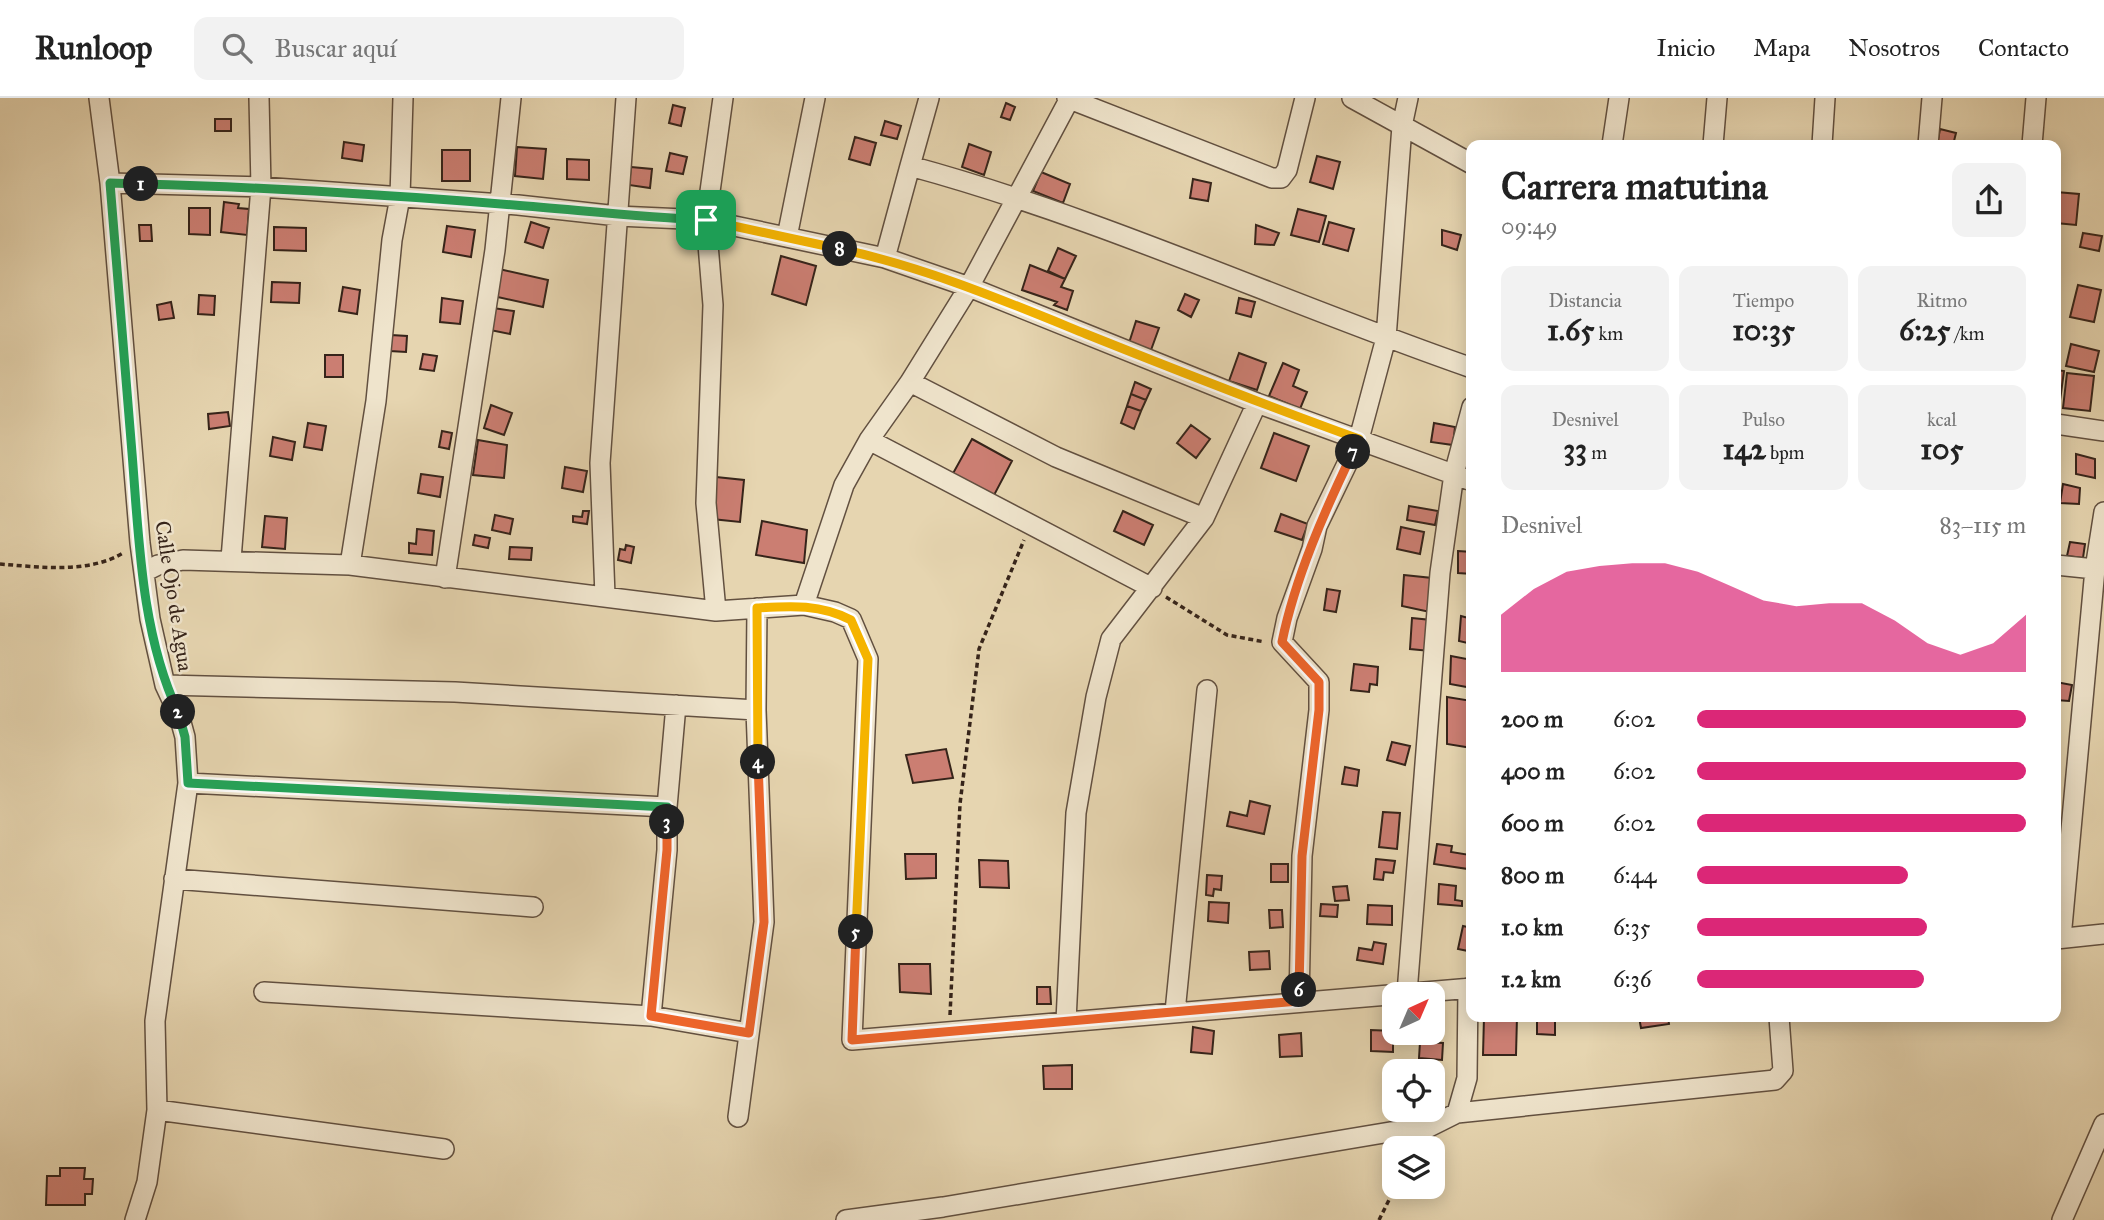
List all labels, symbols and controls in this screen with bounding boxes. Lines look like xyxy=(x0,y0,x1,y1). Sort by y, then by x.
search box xyxy=(194,17,684,80)
text: Runloop xyxy=(35,28,152,68)
icon: search xyxy=(218,29,256,67)
text: Buscar aquí xyxy=(274,32,397,64)
text: Inicio xyxy=(1657,33,1715,63)
text: Mapa xyxy=(1753,33,1810,63)
text: Nosotros xyxy=(1848,33,1940,63)
text: Contacto xyxy=(1978,33,2069,63)
text: Carrera matutina xyxy=(1501,163,1768,209)
button: share xyxy=(1952,163,2026,237)
pin: 1 xyxy=(124,166,158,202)
text: 1 xyxy=(137,172,144,195)
pin xyxy=(676,190,736,250)
icon: arrive xyxy=(687,201,725,239)
text: 09:49 xyxy=(1501,212,1558,240)
pin: 8 xyxy=(822,232,858,266)
text: 8 xyxy=(834,237,845,260)
text: Distancia xyxy=(1548,289,1622,312)
text: Tiempo xyxy=(1733,289,1794,312)
text: Ritmo xyxy=(1916,289,1967,312)
text: 1.65 xyxy=(1547,312,1594,348)
text: 10:35 xyxy=(1732,312,1795,348)
text: 6:25 xyxy=(1899,312,1951,348)
text: km xyxy=(1594,322,1623,345)
text: /km xyxy=(1951,322,1985,345)
text: Desnivel xyxy=(1552,408,1619,431)
text: Pulso xyxy=(1742,408,1785,431)
text: kcal xyxy=(1927,408,1957,431)
text: 33 xyxy=(1563,431,1587,467)
text: 142 xyxy=(1722,431,1766,467)
text: 105 xyxy=(1920,431,1963,467)
pin: 7 xyxy=(1336,434,1370,470)
text: 7 xyxy=(1347,440,1358,463)
text: m xyxy=(1587,441,1607,464)
text: bpm xyxy=(1766,441,1805,464)
text: Desnivel xyxy=(1501,511,1582,539)
text: 83–115 m xyxy=(1940,511,2026,539)
street label: Calle Ojo de Agua xyxy=(149,519,199,673)
pin: 2 xyxy=(160,694,196,730)
text: 2 xyxy=(173,700,182,723)
text: 200 m xyxy=(1501,705,1563,733)
text: 6:02 xyxy=(1613,705,1655,733)
pin: 4 xyxy=(740,744,776,780)
text: 4 xyxy=(752,750,763,773)
text: 400 m xyxy=(1501,757,1565,785)
text: 6:02 xyxy=(1613,757,1655,785)
pin: 3 xyxy=(650,804,684,840)
text: 600 m xyxy=(1501,809,1564,837)
text: 6:02 xyxy=(1613,809,1655,837)
text: 3 xyxy=(663,810,670,833)
text: 800 m xyxy=(1501,861,1564,889)
text: 6:44 xyxy=(1613,861,1656,889)
text: 1.0 km xyxy=(1501,913,1563,941)
text: 6:35 xyxy=(1613,913,1650,941)
pin: 5 xyxy=(838,914,874,950)
text: 5 xyxy=(851,920,860,943)
text: 1.2 km xyxy=(1501,965,1561,993)
text: 6:36 xyxy=(1613,965,1652,993)
pin: 6 xyxy=(1282,972,1316,1008)
text: 6 xyxy=(1294,978,1303,1001)
north arrow xyxy=(1382,982,1446,1045)
map controls xyxy=(1382,982,1445,1199)
button: locate xyxy=(1382,1059,1445,1122)
button: layers xyxy=(1382,1136,1445,1199)

